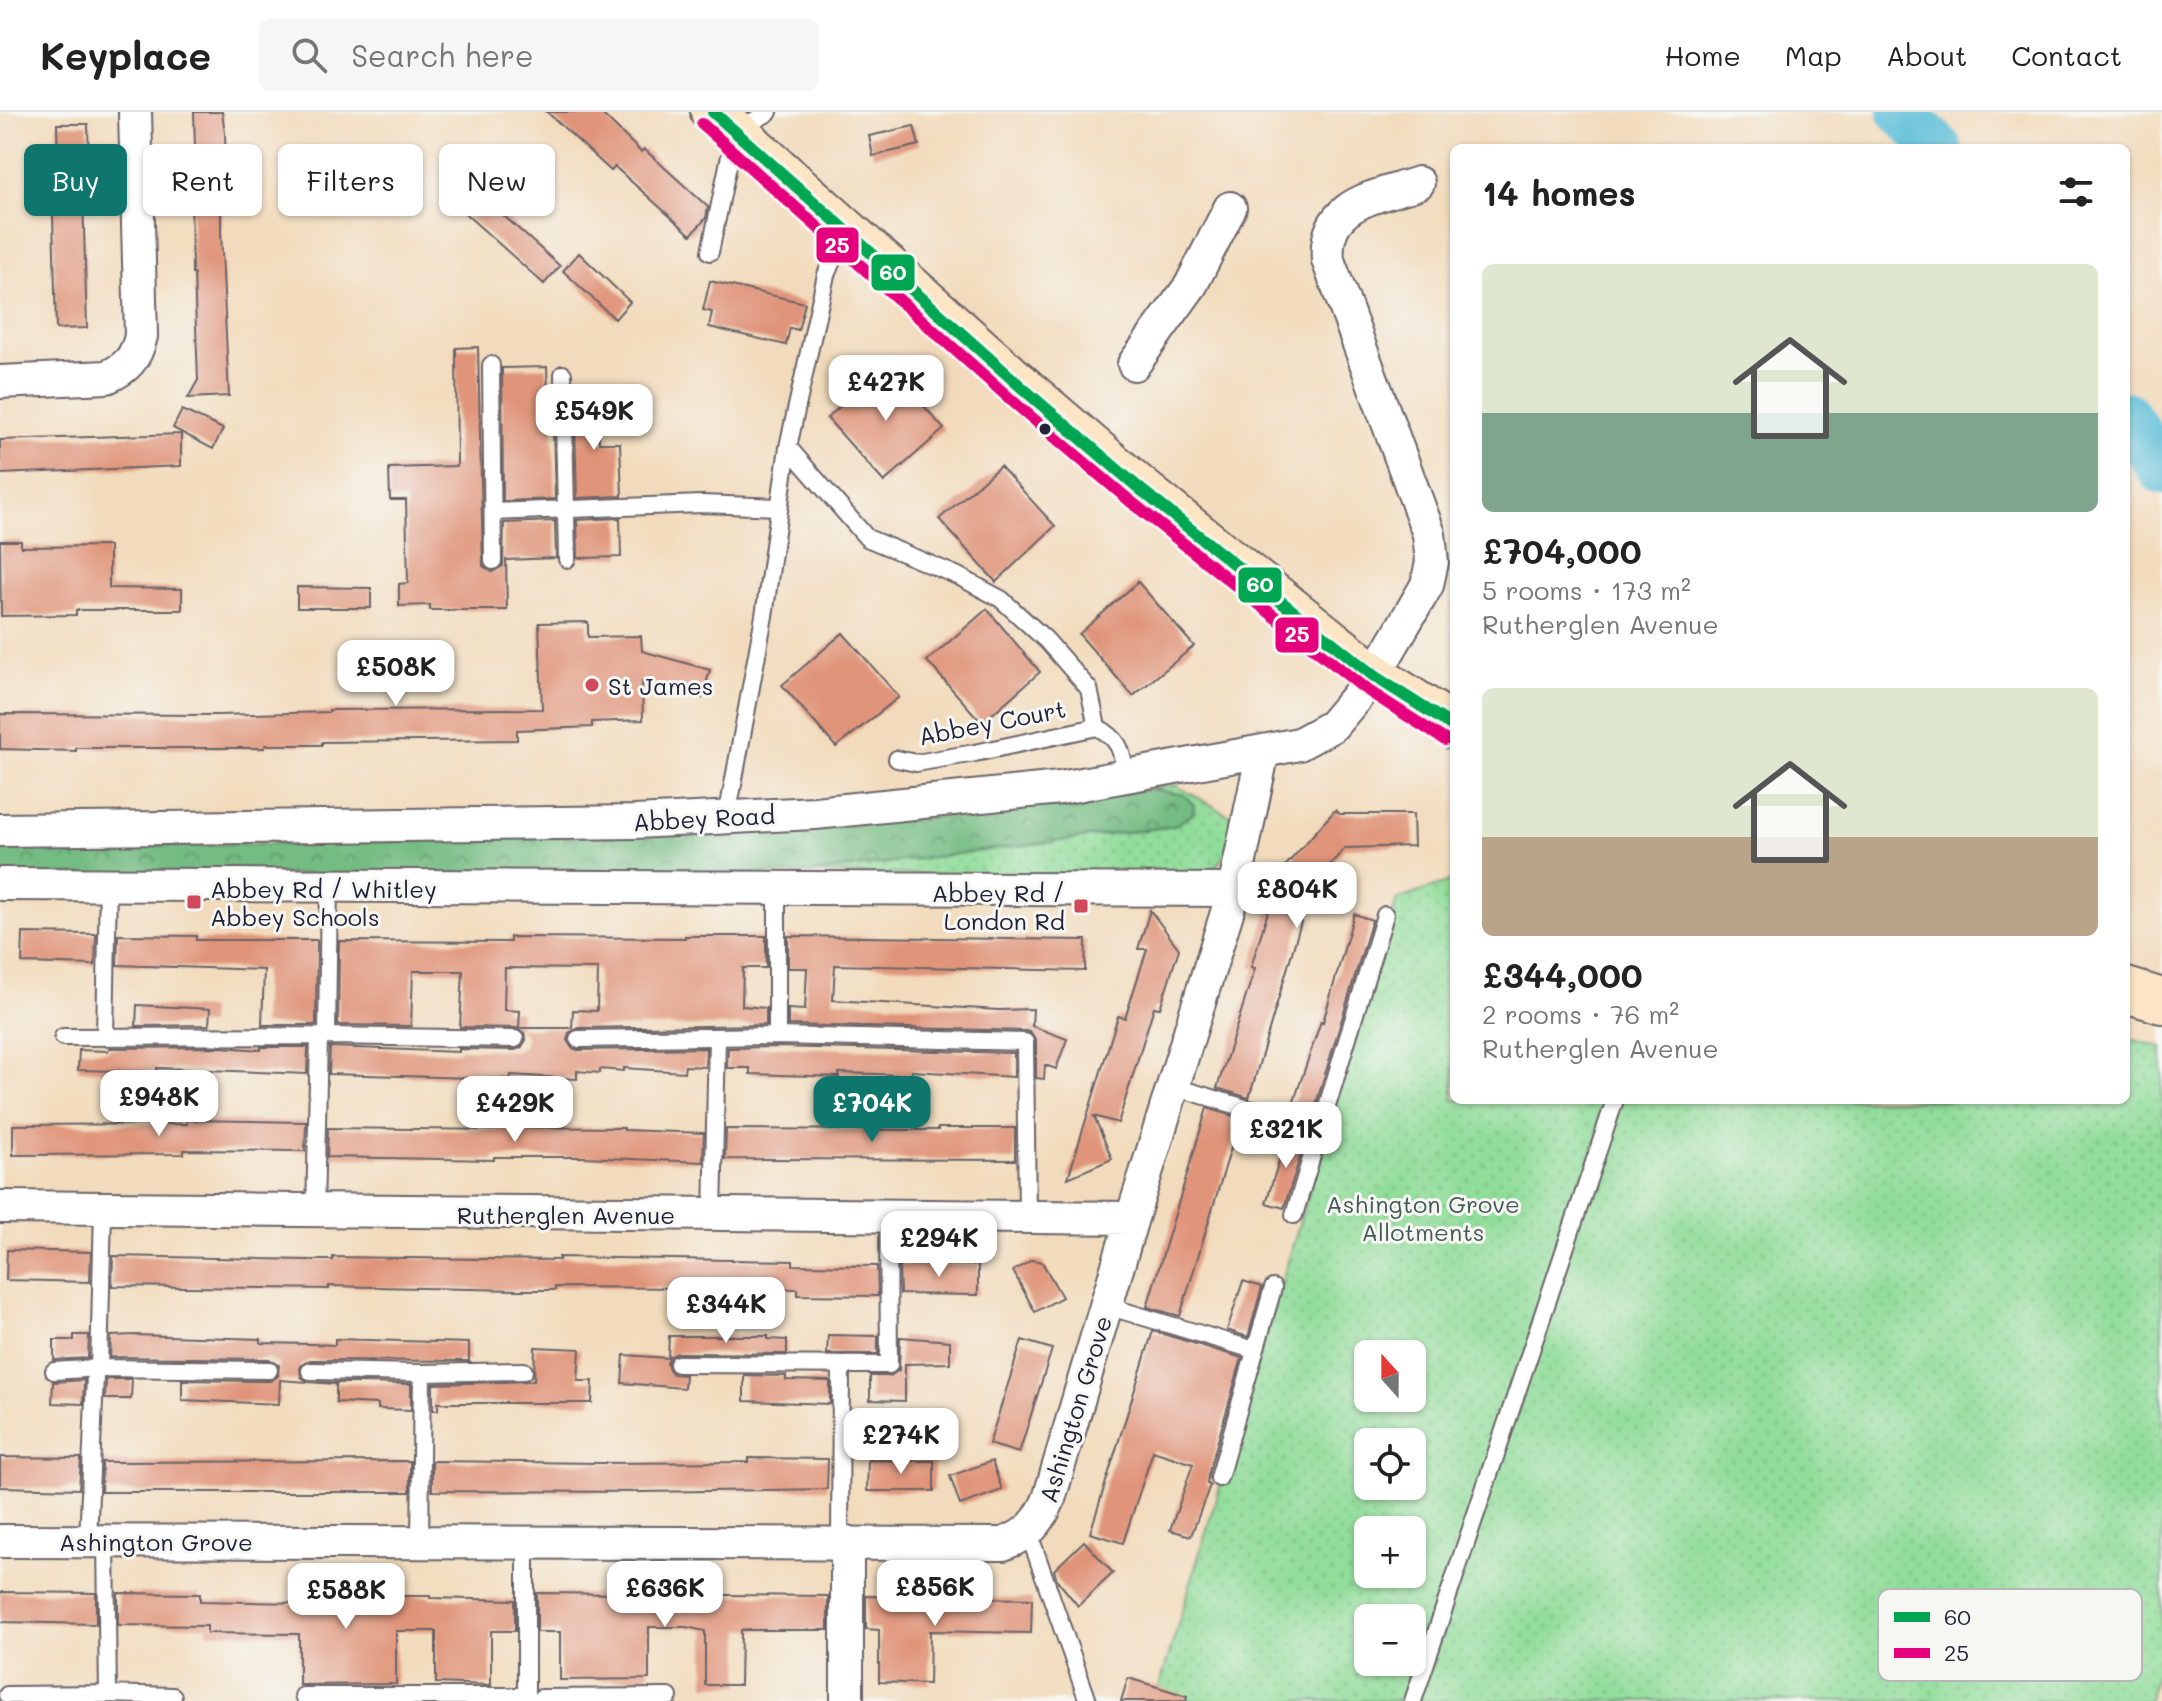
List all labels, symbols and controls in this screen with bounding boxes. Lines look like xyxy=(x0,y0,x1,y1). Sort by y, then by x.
search box xyxy=(259,19,819,91)
text: Keyplace xyxy=(40,30,211,80)
icon: search xyxy=(287,33,331,77)
text: Search here xyxy=(351,35,534,75)
text: Home xyxy=(1665,37,1741,73)
text: Map xyxy=(1785,37,1842,73)
text: About xyxy=(1886,37,1967,73)
text: Contact xyxy=(2011,37,2122,73)
chip: Buy xyxy=(24,144,127,216)
chip: Rent xyxy=(143,144,262,216)
chip: Filters xyxy=(278,144,423,216)
chip: New xyxy=(439,144,555,216)
text: 14 homes xyxy=(1482,170,1636,215)
icon: filters xyxy=(2054,170,2098,214)
line badge: 25 xyxy=(815,226,860,264)
text: 25 xyxy=(824,230,850,259)
line badge: 60 xyxy=(870,253,916,292)
text: 60 xyxy=(879,257,907,286)
icon: home xyxy=(1718,316,1862,460)
pin: £427K xyxy=(830,355,942,423)
text: £427K xyxy=(847,364,925,398)
pin: £549K xyxy=(538,384,650,452)
text: £549K xyxy=(554,393,634,427)
unlabelled marker xyxy=(1037,421,1053,437)
text: £704,000 xyxy=(1482,528,1642,573)
line badge: 60 xyxy=(1237,566,1283,604)
text: 60 xyxy=(1246,569,1274,598)
text: 5 rooms · 173 m² xyxy=(1482,573,1691,607)
text: Rutherglen Avenue xyxy=(1482,607,1719,641)
line badge: 25 xyxy=(1274,616,1320,654)
text: 25 xyxy=(1284,619,1310,648)
pin: £508K xyxy=(340,640,452,708)
text: £508K xyxy=(355,649,437,683)
place label: St James xyxy=(608,670,714,701)
marker: St James xyxy=(583,676,601,694)
street label: Abbey Court xyxy=(916,693,1068,751)
icon: home xyxy=(1718,740,1862,884)
street label: Abbey Road xyxy=(632,799,776,837)
pin: £804K xyxy=(1241,862,1353,930)
text: £804K xyxy=(1256,871,1338,905)
place label: Abbey Rd / Whitley Abbey Schools xyxy=(210,873,437,932)
place label: Abbey Rd / London Rd xyxy=(932,877,1065,936)
marker: Abbey Rd / Whitley Abbey Schools xyxy=(185,893,203,911)
marker: Abbey Rd / London Rd xyxy=(1072,897,1090,915)
text: £344,000 xyxy=(1482,952,1643,997)
text: 2 rooms · 76 m² xyxy=(1482,997,1679,1031)
text: Rutherglen Avenue xyxy=(1482,1031,1719,1065)
pin: £948K xyxy=(103,1070,215,1138)
pin: £429K xyxy=(459,1076,571,1144)
pin: £704K xyxy=(816,1076,928,1144)
text: £948K xyxy=(118,1079,200,1113)
text: £429K xyxy=(475,1085,555,1119)
text: £704K xyxy=(832,1085,912,1119)
pin: £321K xyxy=(1230,1102,1342,1170)
text: £321K xyxy=(1249,1111,1323,1145)
park label: Ashington Grove Allotments xyxy=(1326,1188,1520,1247)
street label: Rutherglen Avenue xyxy=(457,1199,675,1230)
pin: £294K xyxy=(883,1211,995,1279)
text: £294K xyxy=(899,1220,979,1254)
pin: £344K xyxy=(670,1277,782,1345)
text: £344K xyxy=(685,1286,767,1320)
street label: Ashington Grove xyxy=(1032,1312,1118,1506)
north arrow xyxy=(1354,1340,1426,1412)
map controls xyxy=(1354,1340,1426,1676)
pin: £274K xyxy=(845,1408,957,1476)
text: £274K xyxy=(862,1417,940,1451)
button: locate xyxy=(1354,1428,1426,1500)
button: + xyxy=(1354,1516,1426,1588)
street label: Ashington Grove xyxy=(59,1526,253,1557)
pin: £856K xyxy=(879,1560,991,1628)
pin: £636K xyxy=(609,1561,721,1629)
pin: £588K xyxy=(290,1563,402,1631)
text: £856K xyxy=(895,1569,975,1603)
text: £636K xyxy=(625,1570,705,1604)
text: £588K xyxy=(306,1572,386,1606)
legend xyxy=(1878,1589,2142,1681)
text: 60 xyxy=(1944,1602,1971,1631)
button: − xyxy=(1354,1604,1426,1676)
text: 25 xyxy=(1944,1638,1969,1667)

